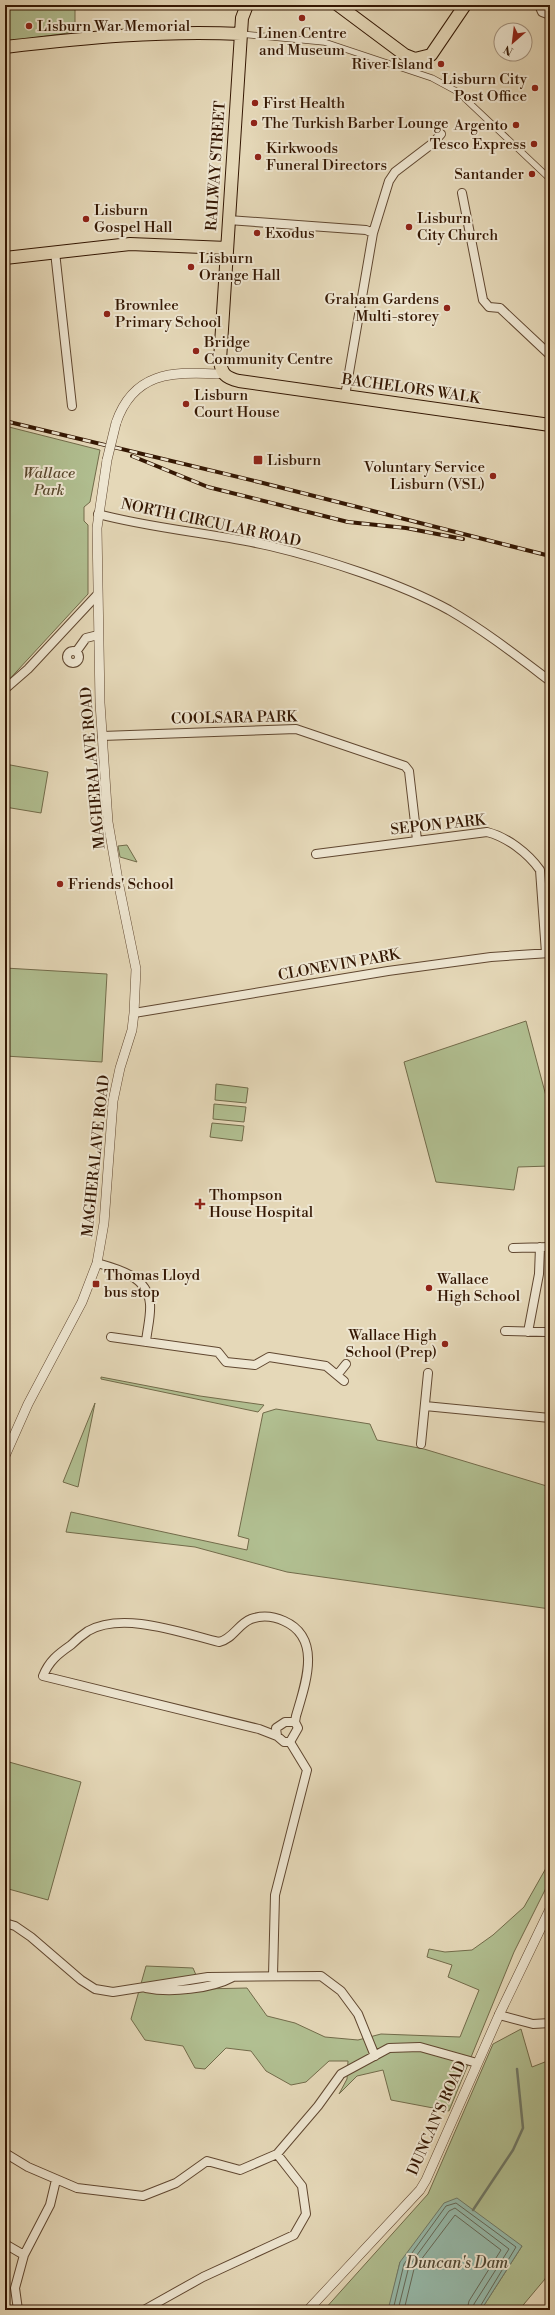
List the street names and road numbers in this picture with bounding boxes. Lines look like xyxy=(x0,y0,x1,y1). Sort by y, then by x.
street label: RAILWAY STREET xyxy=(202,100,230,232)
street label: BACHELORS WALK xyxy=(340,370,482,408)
street label: NORTH CIRCULAR ROAD xyxy=(119,495,303,551)
street label: MAGHERALAVE ROAD xyxy=(76,686,110,850)
street label: COOLSARA PARK xyxy=(171,707,298,729)
street label: SEPON PARK xyxy=(390,810,488,839)
street label: CLONEVIN PARK xyxy=(277,945,403,985)
street label: MAGHERALAVE ROAD xyxy=(78,1074,114,1238)
street label: DUNCAN'S ROAD xyxy=(403,2058,471,2178)

